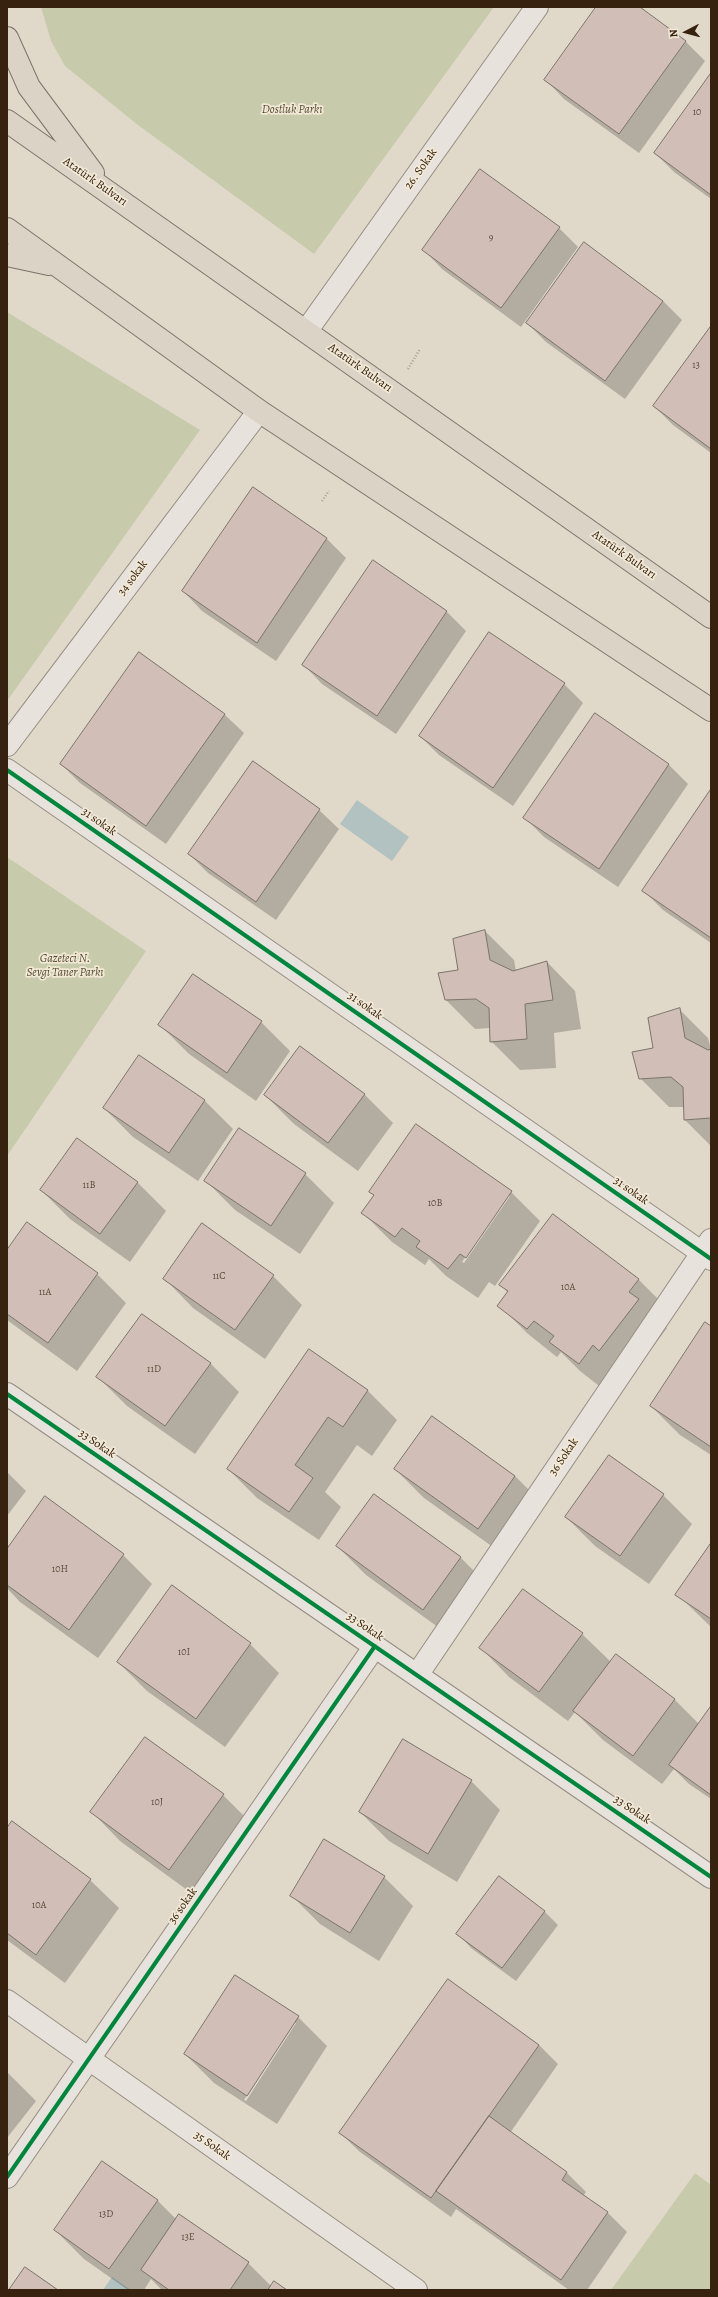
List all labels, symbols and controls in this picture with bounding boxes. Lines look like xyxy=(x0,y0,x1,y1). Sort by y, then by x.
north arrow xyxy=(666,12,706,52)
text: N xyxy=(666,29,681,38)
park label: Dostluk Parkı xyxy=(262,103,322,117)
house number: 10 xyxy=(693,107,701,119)
street label: 26. Sokak xyxy=(402,146,440,192)
street label: Atatürk Bulvarı xyxy=(60,155,130,209)
house number: 9 xyxy=(489,232,493,244)
street label: Atatürk Bulvarı xyxy=(325,341,395,395)
house number: 13 xyxy=(692,360,700,372)
street label: Atatürk Bulvarı xyxy=(589,528,659,582)
street label: 34 sokak xyxy=(115,557,151,599)
street label: 31 sokak xyxy=(79,805,119,839)
park label: Gazeteci N. Sevgi Taner Parkı xyxy=(26,952,104,980)
street label: 31 sokak xyxy=(345,989,385,1023)
street label: 31 sokak xyxy=(611,1174,651,1208)
house number: 11B xyxy=(83,1180,95,1192)
house number: 10B xyxy=(428,1198,442,1210)
house number: 11C xyxy=(212,1271,226,1283)
house number: 10A xyxy=(561,1282,575,1294)
house number: 11A xyxy=(39,1287,51,1299)
house number: 11D xyxy=(147,1364,161,1376)
street label: 33 Sokak xyxy=(76,1426,118,1462)
street label: 36 Sokak xyxy=(546,1435,582,1479)
house number: 10H xyxy=(52,1564,68,1576)
street label: 33 Sokak xyxy=(344,1609,386,1645)
house number: 10I xyxy=(178,1647,190,1659)
street label: 33 Sokak xyxy=(611,1792,653,1828)
house number: 10J xyxy=(151,1797,163,1809)
street label: 36 sokak xyxy=(165,1885,201,1927)
house number: 10A xyxy=(32,1900,46,1912)
street label: 35 Sokak xyxy=(191,2128,233,2164)
house number: 13D xyxy=(99,2209,113,2221)
house number: 13E xyxy=(181,2232,195,2244)

